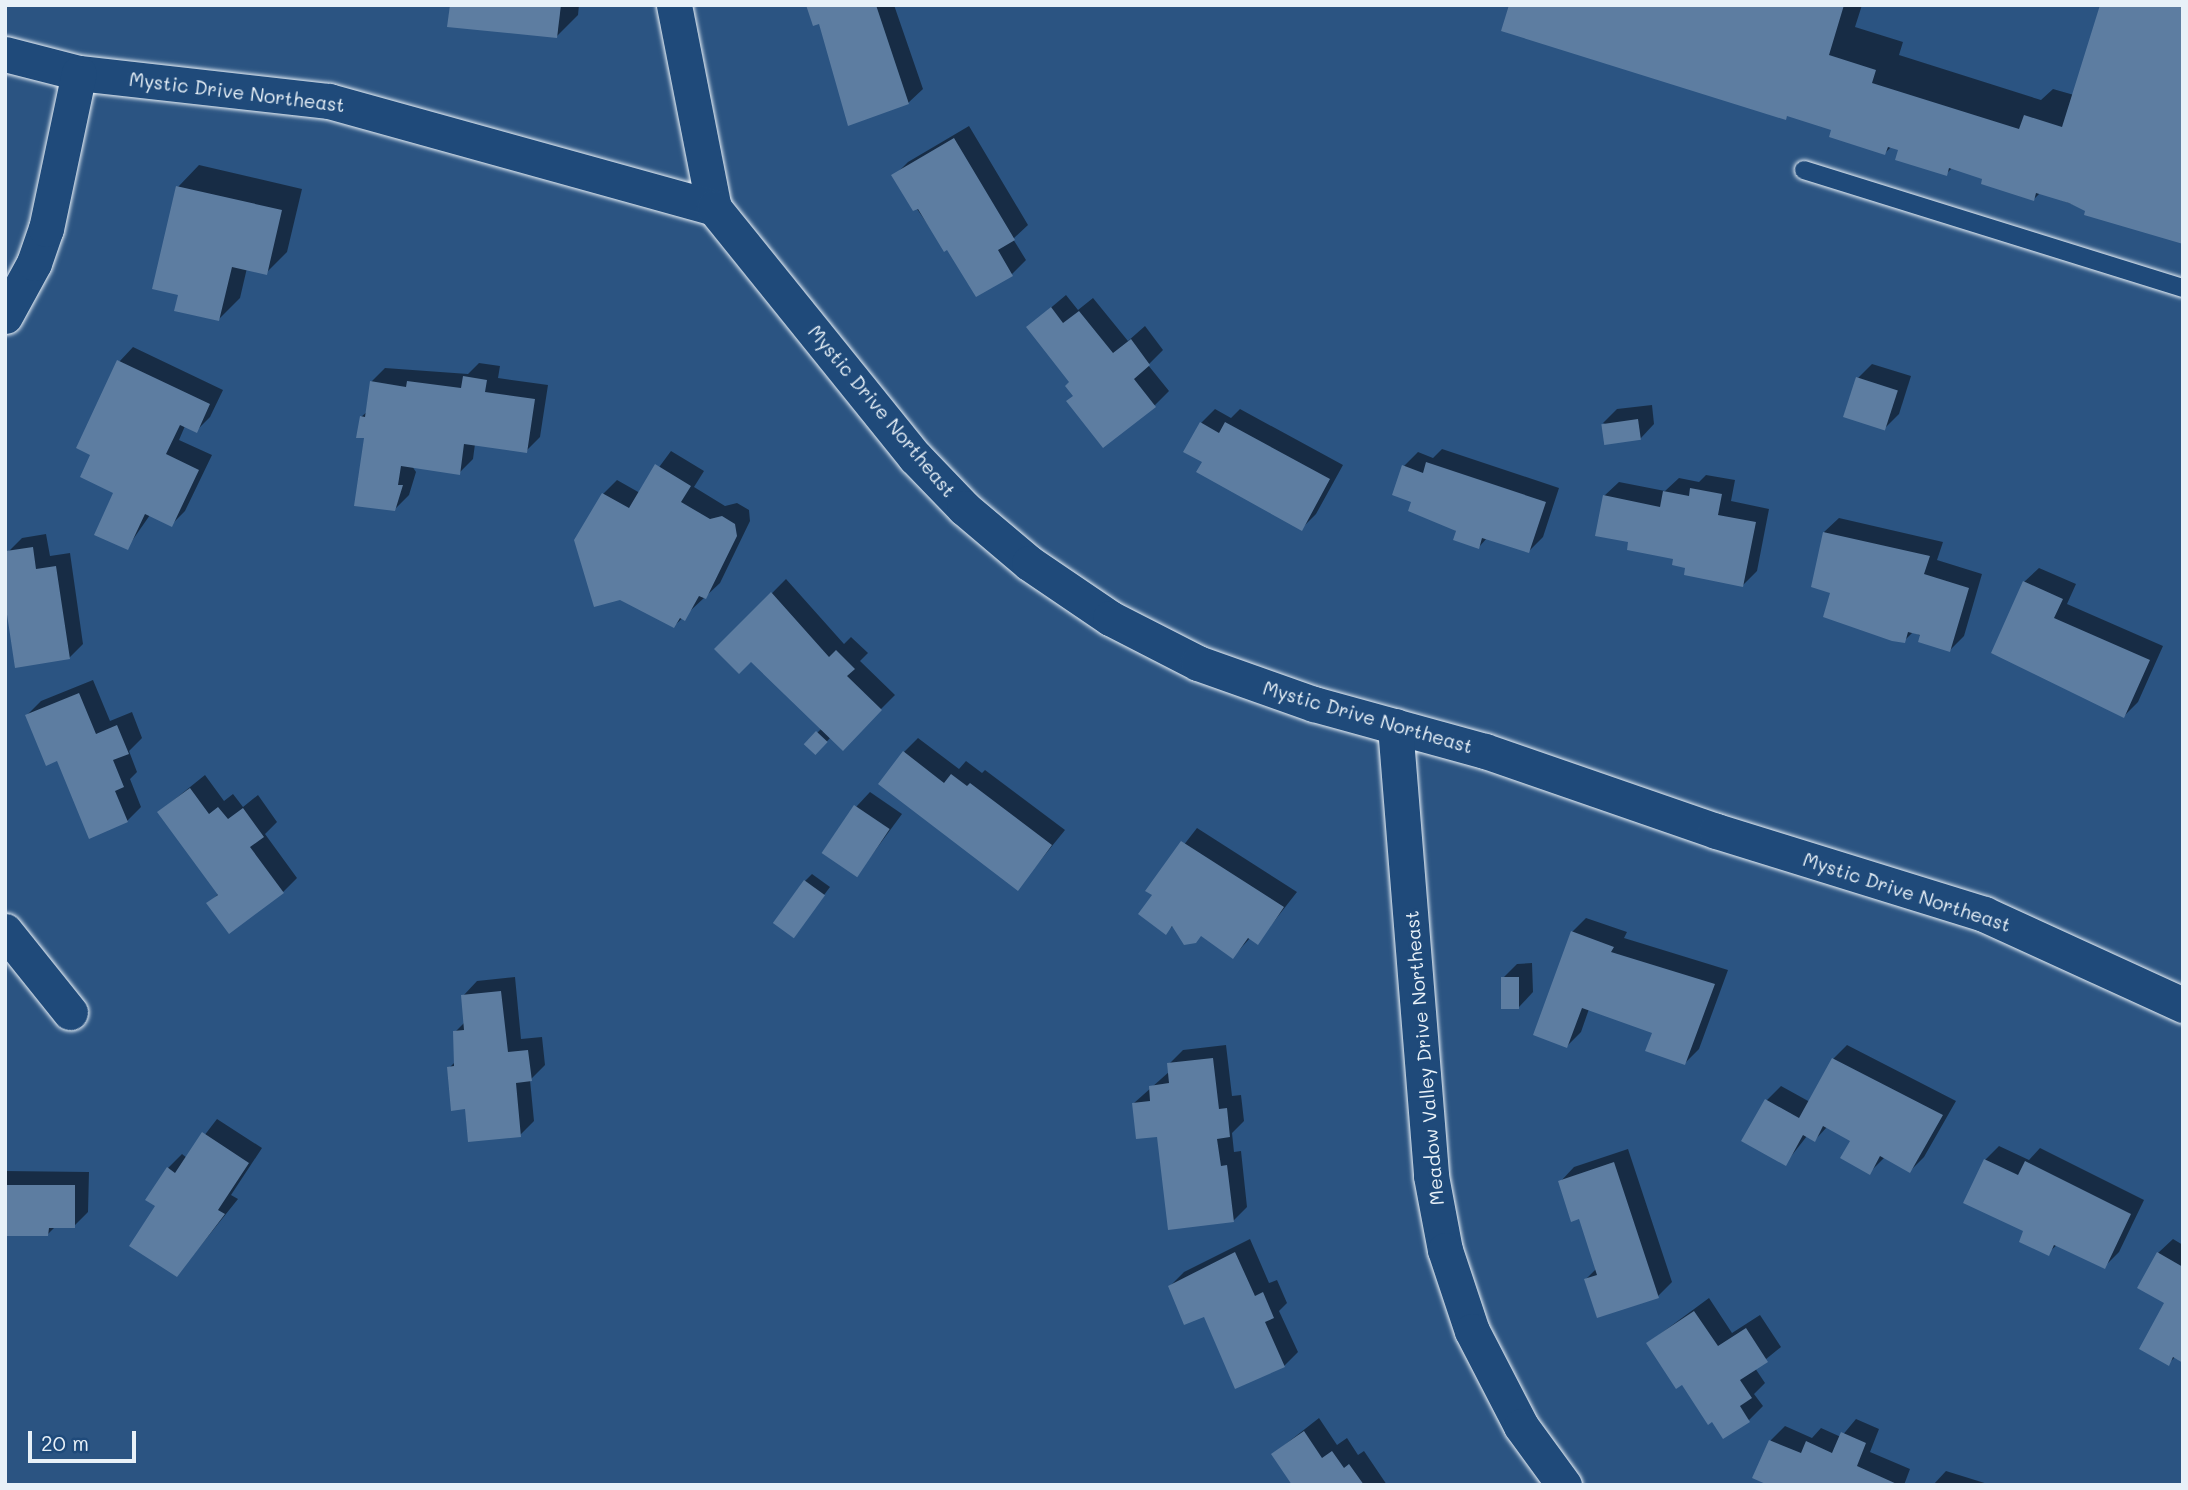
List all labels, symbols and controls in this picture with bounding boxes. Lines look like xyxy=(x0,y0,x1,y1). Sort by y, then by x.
street label: Mystic Drive Northeast xyxy=(128,67,346,117)
street label: Mystic Drive Northeast xyxy=(803,321,961,501)
street label: Mystic Drive Northeast xyxy=(1261,676,1475,758)
street label: Mystic Drive Northeast xyxy=(1800,848,2014,936)
street label: Meadow Valley Drive Northeast xyxy=(1400,910,1448,1206)
scale bar xyxy=(32,1416,140,1460)
text: 20 m xyxy=(41,1429,89,1456)

